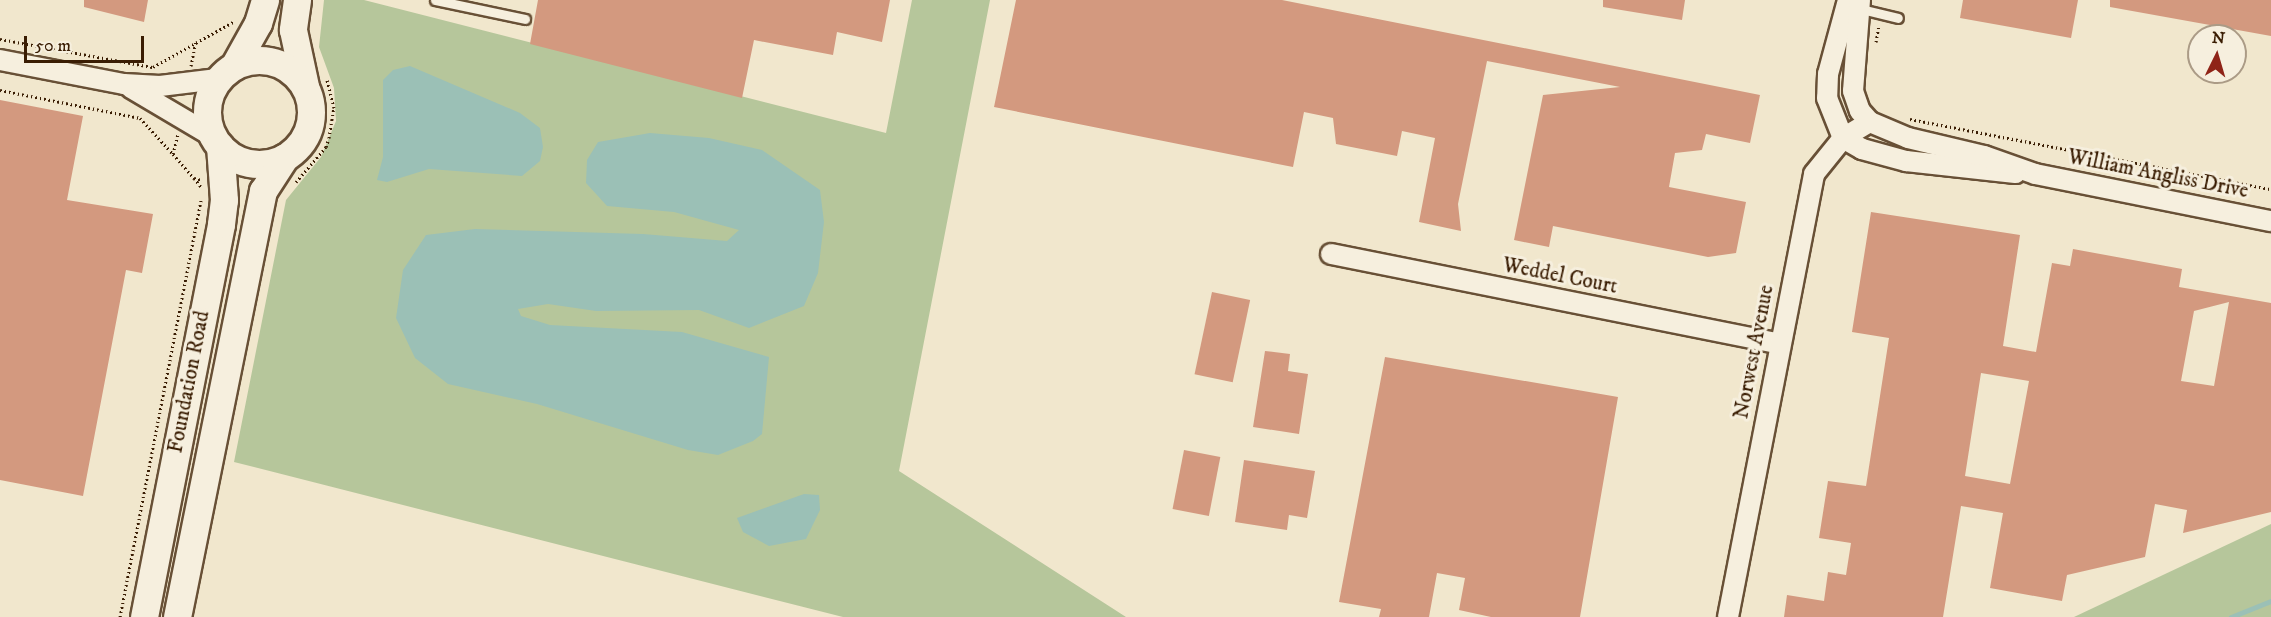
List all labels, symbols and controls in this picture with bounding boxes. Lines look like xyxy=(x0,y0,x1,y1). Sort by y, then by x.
scale bar xyxy=(27,24,147,62)
north arrow xyxy=(2187,24,2247,84)
text: N xyxy=(2211,28,2226,49)
text: 50 m xyxy=(35,35,71,57)
street label: William Angliss Drive xyxy=(2066,144,2250,204)
street label: Weddel Court xyxy=(1501,253,1619,299)
street label: Norwest Avenue xyxy=(1729,283,1779,421)
street label: Foundation Road xyxy=(163,309,215,455)

